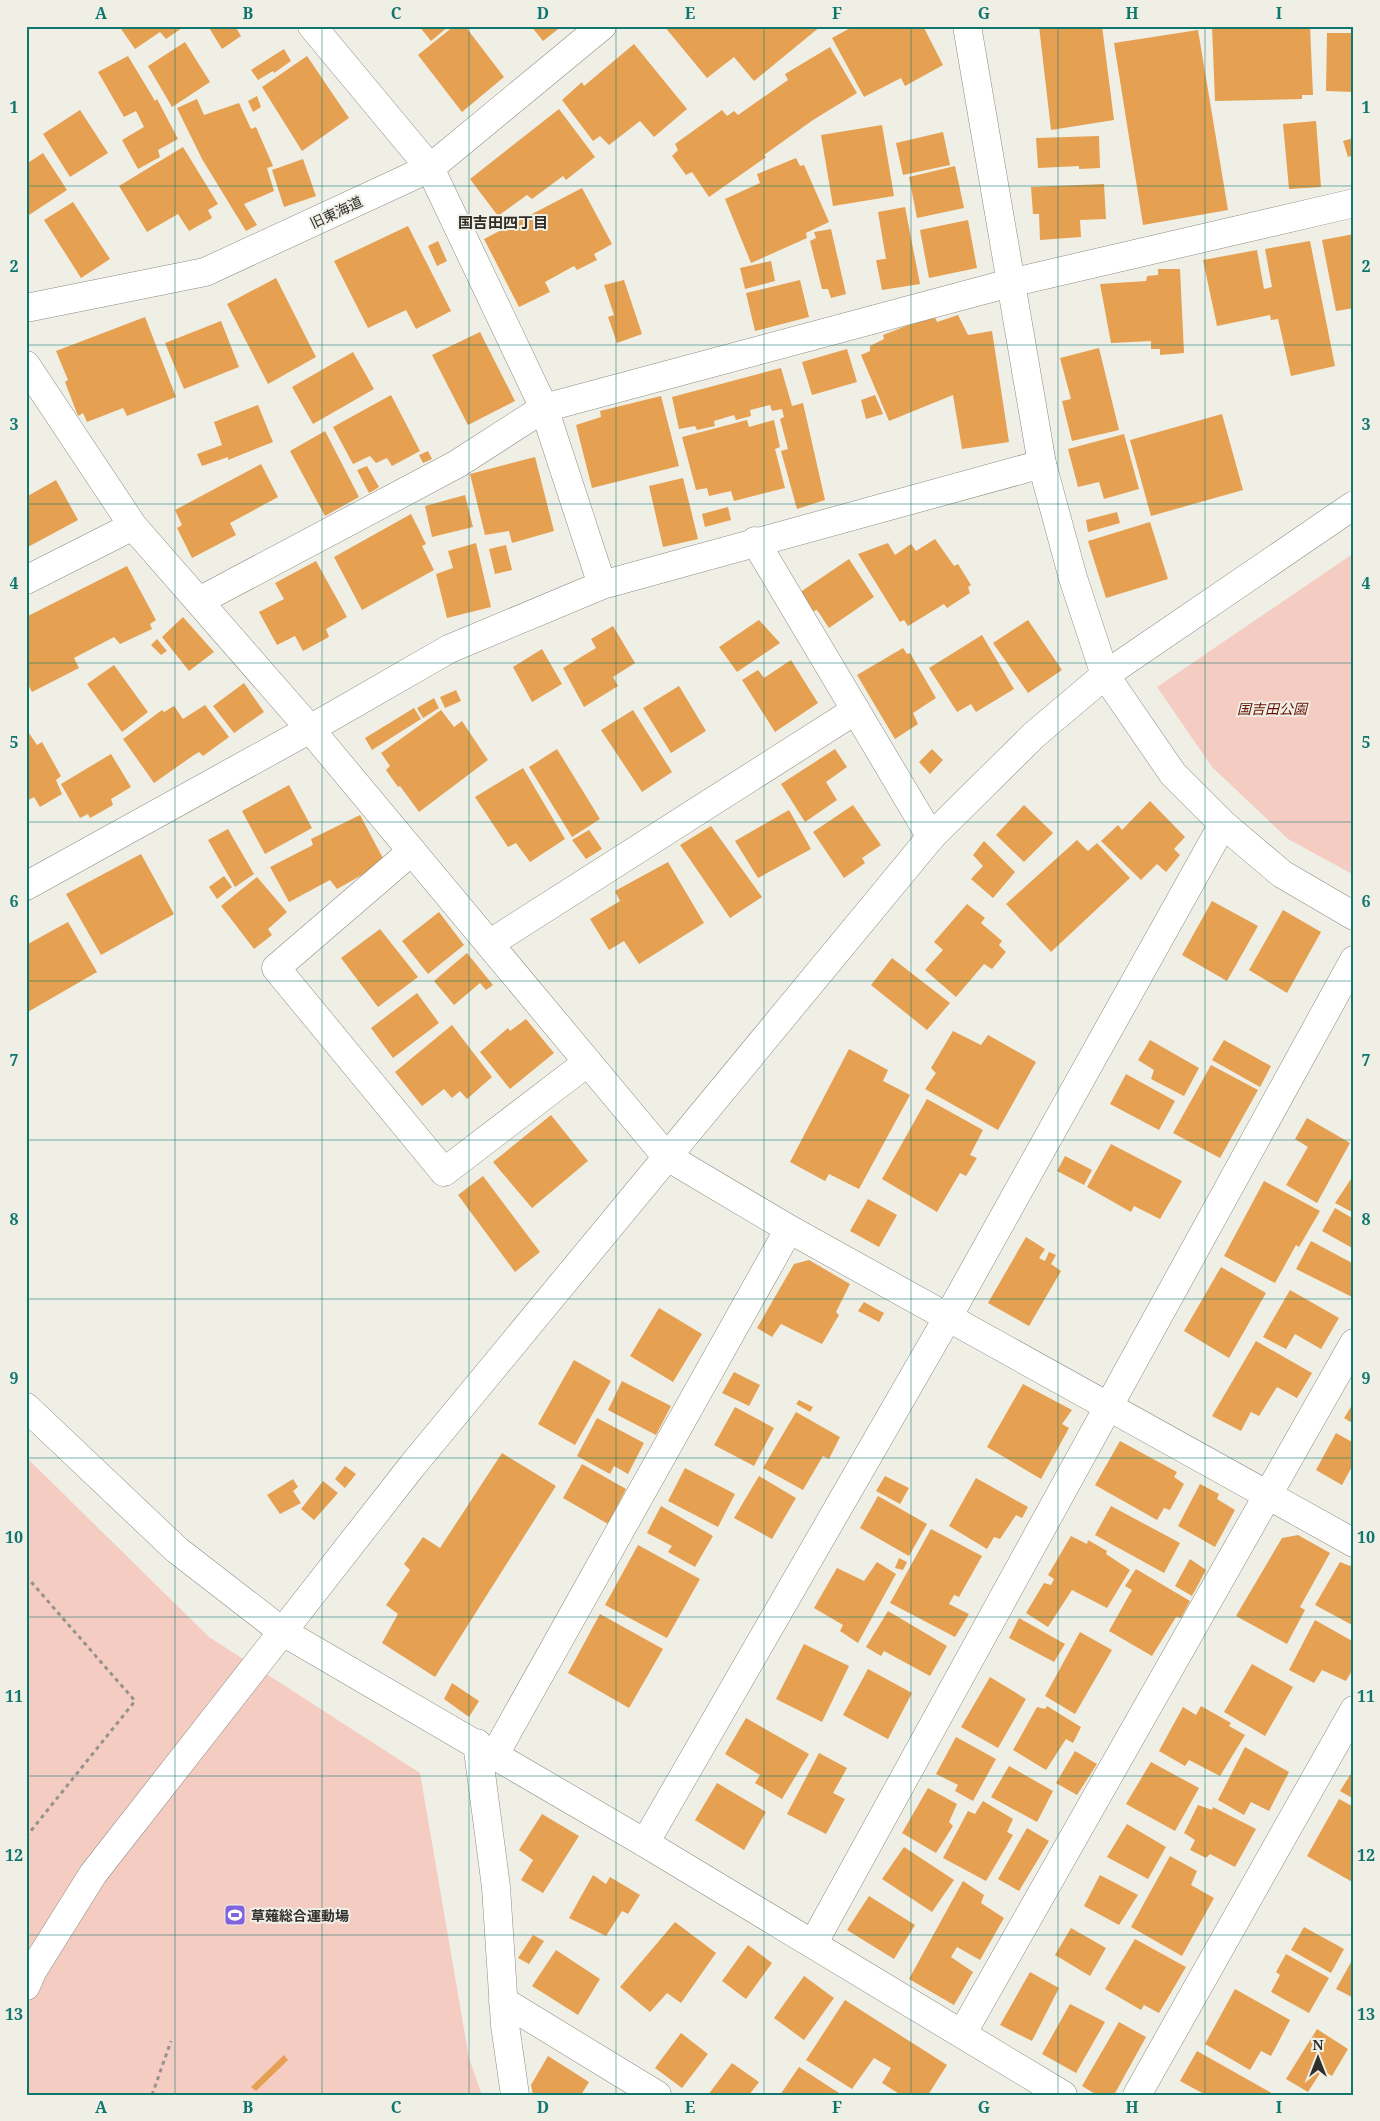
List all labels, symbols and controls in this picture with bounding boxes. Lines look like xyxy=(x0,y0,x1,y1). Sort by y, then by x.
text: A xyxy=(95,2,108,24)
text: B xyxy=(243,2,254,24)
text: C xyxy=(391,2,402,24)
text: D xyxy=(537,2,549,24)
text: E xyxy=(685,2,695,24)
text: F xyxy=(832,2,842,24)
text: G xyxy=(978,2,990,24)
text: H xyxy=(1125,2,1139,24)
text: I xyxy=(1276,2,1282,24)
text: 1 xyxy=(9,96,19,118)
text: 1 xyxy=(1361,96,1371,118)
street label: 旧東海道 xyxy=(307,192,365,232)
district label: 国吉田四丁目 xyxy=(458,212,548,232)
text: 2 xyxy=(9,255,19,277)
text: 2 xyxy=(1361,255,1371,277)
text: 3 xyxy=(9,413,19,435)
text: 3 xyxy=(1361,413,1371,435)
text: 4 xyxy=(9,572,19,594)
text: 4 xyxy=(1361,572,1371,594)
park label: 国吉田公園 xyxy=(1237,699,1309,718)
text: 5 xyxy=(9,731,19,753)
text: 5 xyxy=(1361,731,1371,753)
text: 6 xyxy=(9,890,19,912)
text: 6 xyxy=(1361,890,1371,912)
text: 7 xyxy=(9,1049,19,1071)
text: 7 xyxy=(1361,1049,1371,1071)
text: 8 xyxy=(9,1208,19,1230)
text: 8 xyxy=(1361,1208,1371,1230)
text: 9 xyxy=(9,1367,19,1389)
text: 9 xyxy=(1361,1367,1371,1389)
text: 10 xyxy=(5,1526,23,1548)
text: 10 xyxy=(1357,1526,1375,1548)
text: 11 xyxy=(5,1685,23,1707)
text: 11 xyxy=(1357,1685,1375,1707)
text: 12 xyxy=(5,1844,23,1866)
text: 12 xyxy=(1357,1844,1375,1866)
sports icon: 草薙総合運動場 xyxy=(223,1903,247,1927)
place label: 草薙総合運動場 xyxy=(251,1906,349,1925)
text: 13 xyxy=(5,2003,23,2025)
text: 13 xyxy=(1357,2003,1375,2025)
north arrow xyxy=(1292,2034,1342,2084)
text: N xyxy=(1312,2035,1324,2054)
text: A xyxy=(95,2096,108,2118)
text: B xyxy=(243,2096,254,2118)
text: C xyxy=(391,2096,402,2118)
text: D xyxy=(537,2096,549,2118)
text: E xyxy=(685,2096,695,2118)
text: F xyxy=(832,2096,842,2118)
text: G xyxy=(978,2096,990,2118)
text: H xyxy=(1125,2096,1139,2118)
text: I xyxy=(1276,2096,1282,2118)

